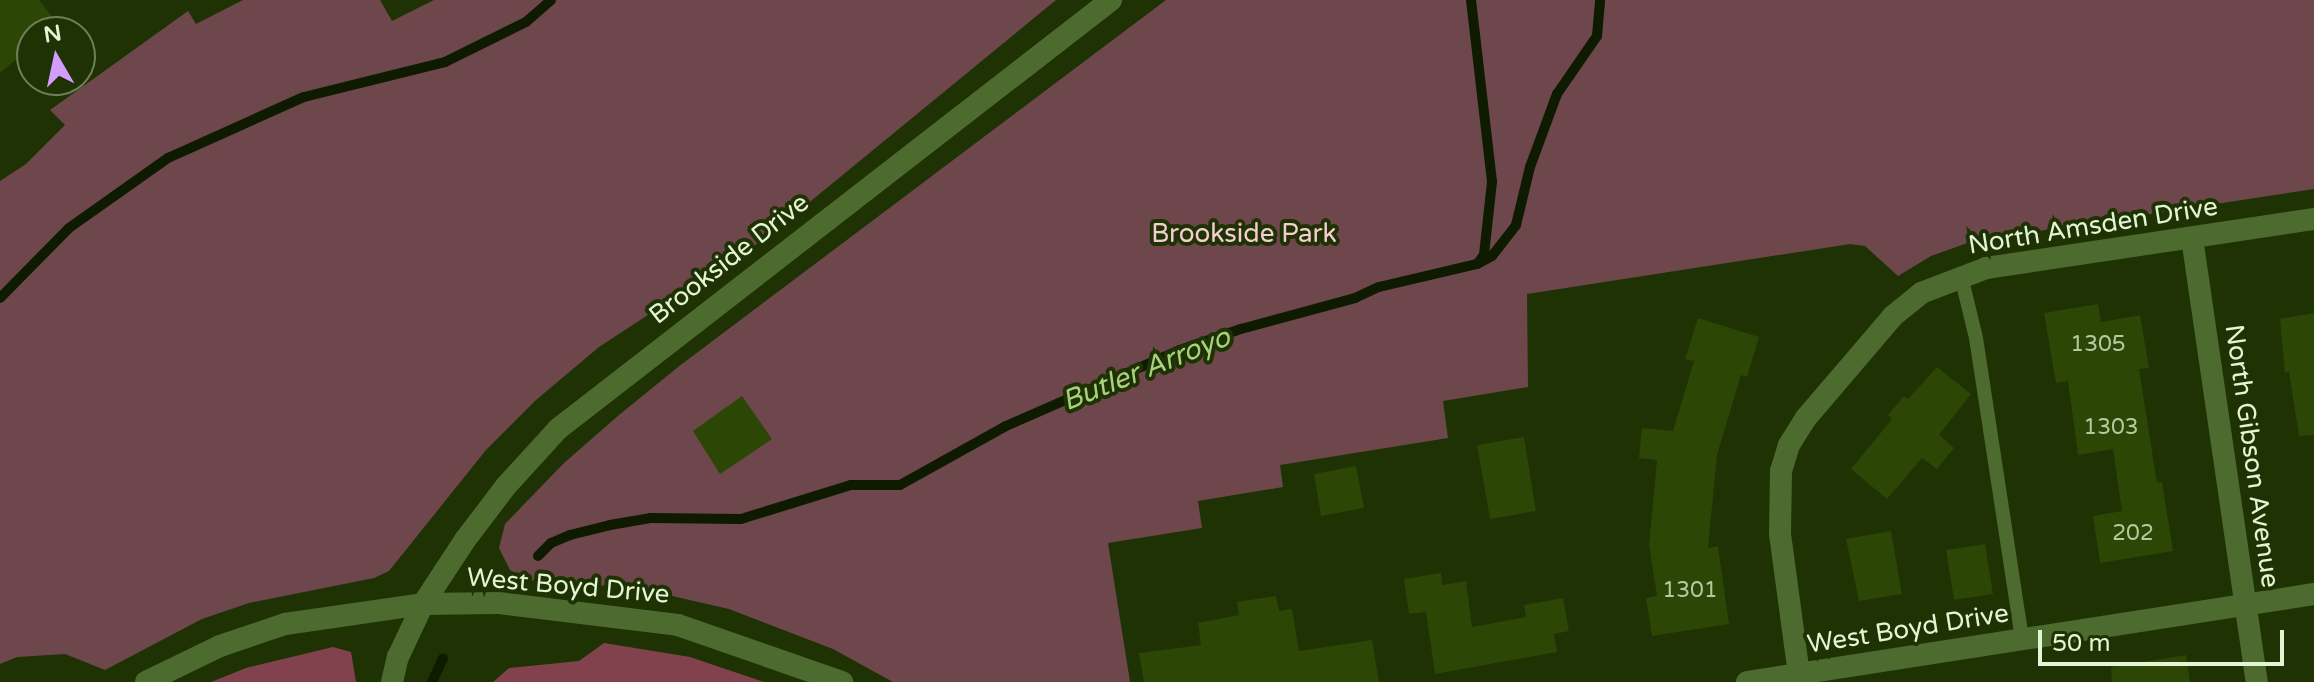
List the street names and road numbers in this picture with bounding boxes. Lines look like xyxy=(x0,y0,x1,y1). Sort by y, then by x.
street label: Brookside Drive xyxy=(643,187,815,331)
street label: North Amsden Drive xyxy=(1966,191,2220,261)
street label: North Gibson Avenue xyxy=(2218,322,2286,590)
street label: West Boyd Drive xyxy=(465,562,671,610)
street label: West Boyd Drive xyxy=(1805,598,2011,660)

